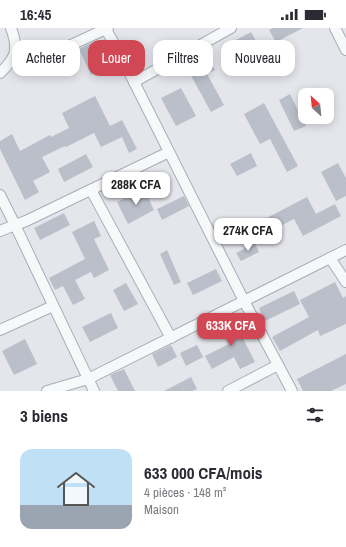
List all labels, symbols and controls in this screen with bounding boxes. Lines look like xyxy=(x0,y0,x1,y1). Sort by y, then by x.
text: 16:45 xyxy=(20,4,51,25)
chip: Acheter xyxy=(12,40,80,76)
chip: Louer xyxy=(88,40,145,76)
chip: Filtres xyxy=(153,40,213,76)
chip: Nouveau xyxy=(221,40,295,76)
north arrow xyxy=(298,88,334,124)
map controls xyxy=(298,88,334,124)
pin: 288K CFA xyxy=(95,172,177,206)
text: 288K CFA xyxy=(111,176,161,193)
pin: 274K CFA xyxy=(207,218,289,252)
text: 274K CFA xyxy=(223,222,273,239)
pin: 633K CFA xyxy=(190,313,272,347)
text: 633K CFA xyxy=(206,317,256,334)
text: 3 biens xyxy=(20,404,68,427)
icon: filters xyxy=(304,404,326,426)
text: 633 000 CFA/mois xyxy=(144,461,263,484)
icon: home xyxy=(52,465,100,513)
text: 4 pièces · 148 m² xyxy=(144,484,226,501)
text: Maison xyxy=(144,501,179,518)

